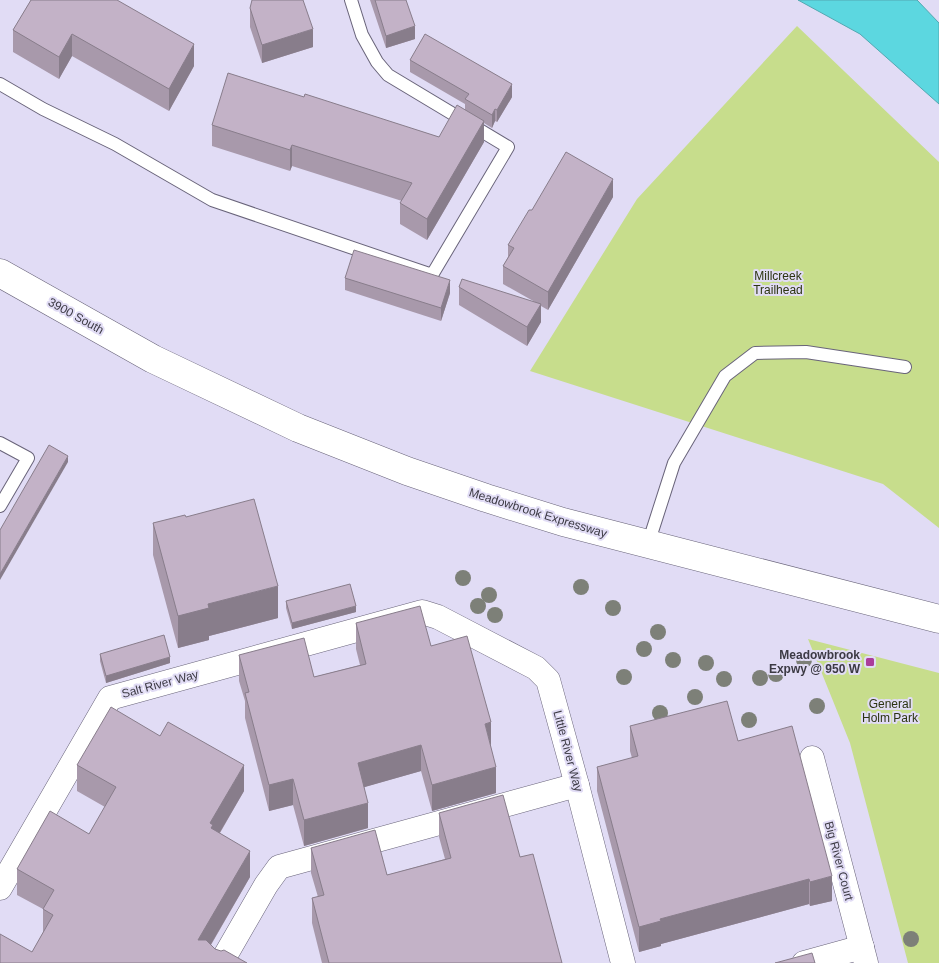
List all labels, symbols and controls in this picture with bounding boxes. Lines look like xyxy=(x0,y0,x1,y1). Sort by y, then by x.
park label: Millcreek Trailhead xyxy=(753,269,803,297)
street label: 3900 South xyxy=(46,295,106,337)
street label: Meadowbrook Expressway xyxy=(467,485,609,541)
place label: Meadowbrook Expwy @ 950 W xyxy=(769,648,861,676)
marker: Meadowbrook Expwy @ 950 W xyxy=(864,656,876,668)
street label: Salt River Way xyxy=(120,667,200,701)
park label: General Holm Park xyxy=(862,697,919,725)
street label: Little River Way xyxy=(550,709,586,793)
street label: Big River Court xyxy=(822,820,856,903)

